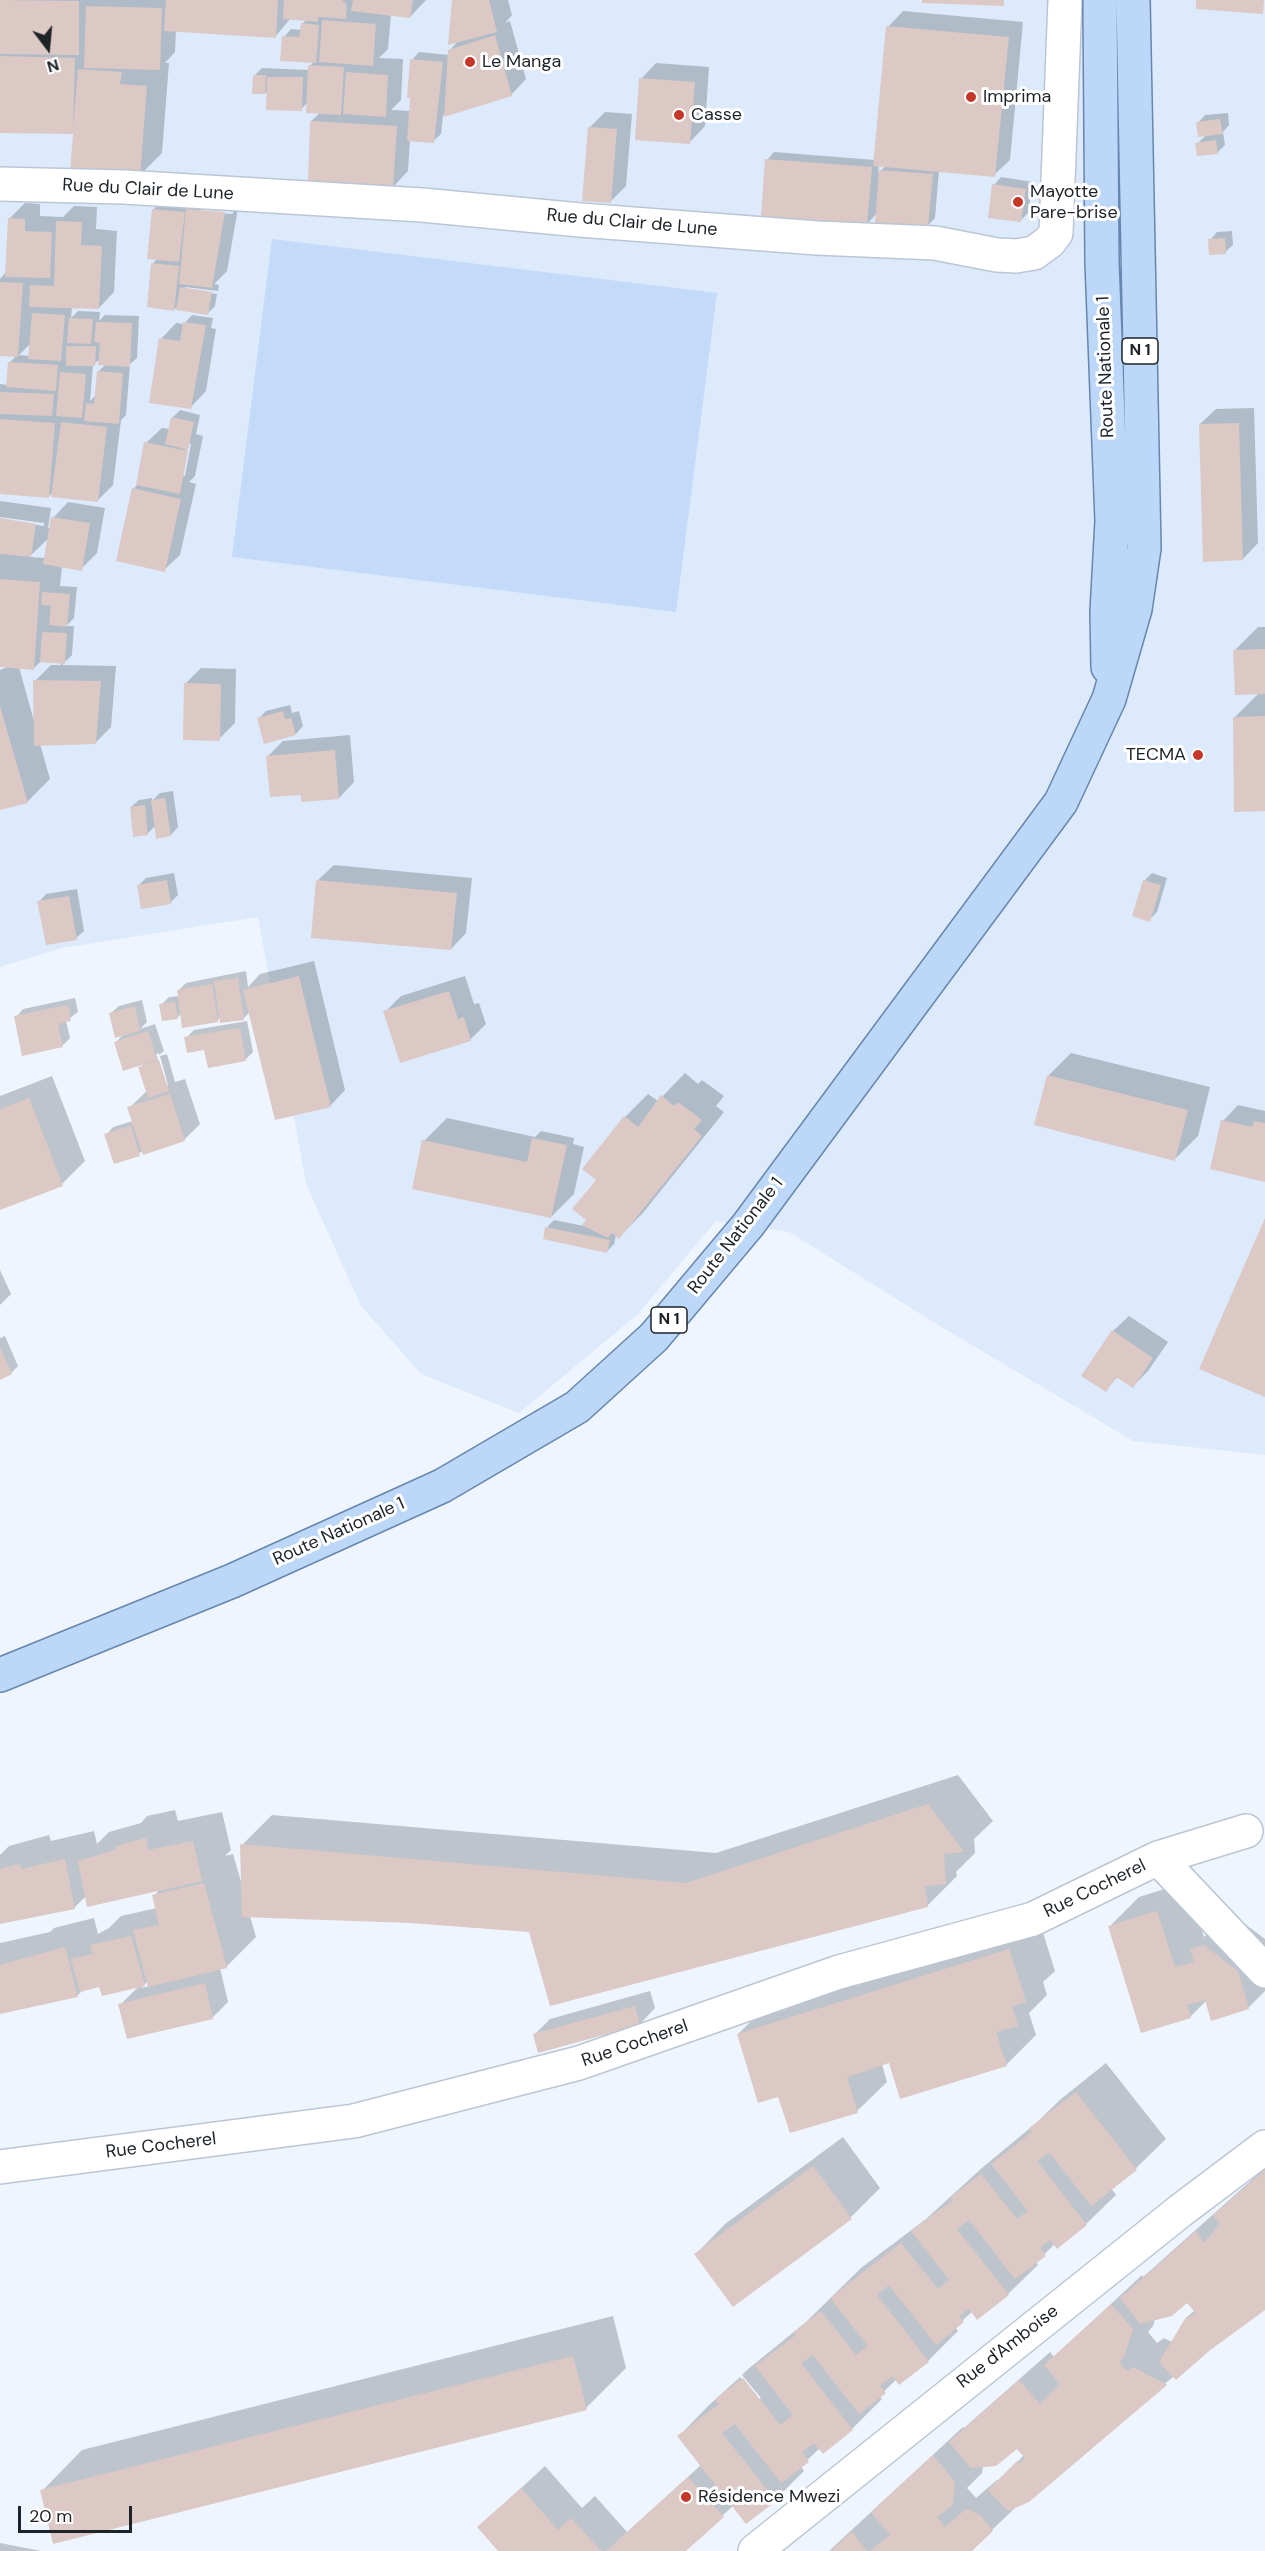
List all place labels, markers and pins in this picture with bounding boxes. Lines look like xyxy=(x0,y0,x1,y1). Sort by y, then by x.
place label: Le Manga xyxy=(482,51,561,73)
marker: Le Manga xyxy=(463,55,477,69)
place label: Imprima xyxy=(983,86,1051,108)
marker: Imprima xyxy=(964,90,978,104)
place label: Casse xyxy=(691,104,742,126)
marker: Casse xyxy=(672,108,686,122)
place label: Mayotte Pare-brise xyxy=(1030,181,1118,224)
marker: Mayotte Pare-brise xyxy=(1011,195,1025,209)
place label: TECMA xyxy=(1126,744,1186,766)
marker: TECMA xyxy=(1191,748,1205,762)
place label: Résidence Mwezi xyxy=(698,2486,840,2508)
marker: Résidence Mwezi xyxy=(679,2490,693,2504)

